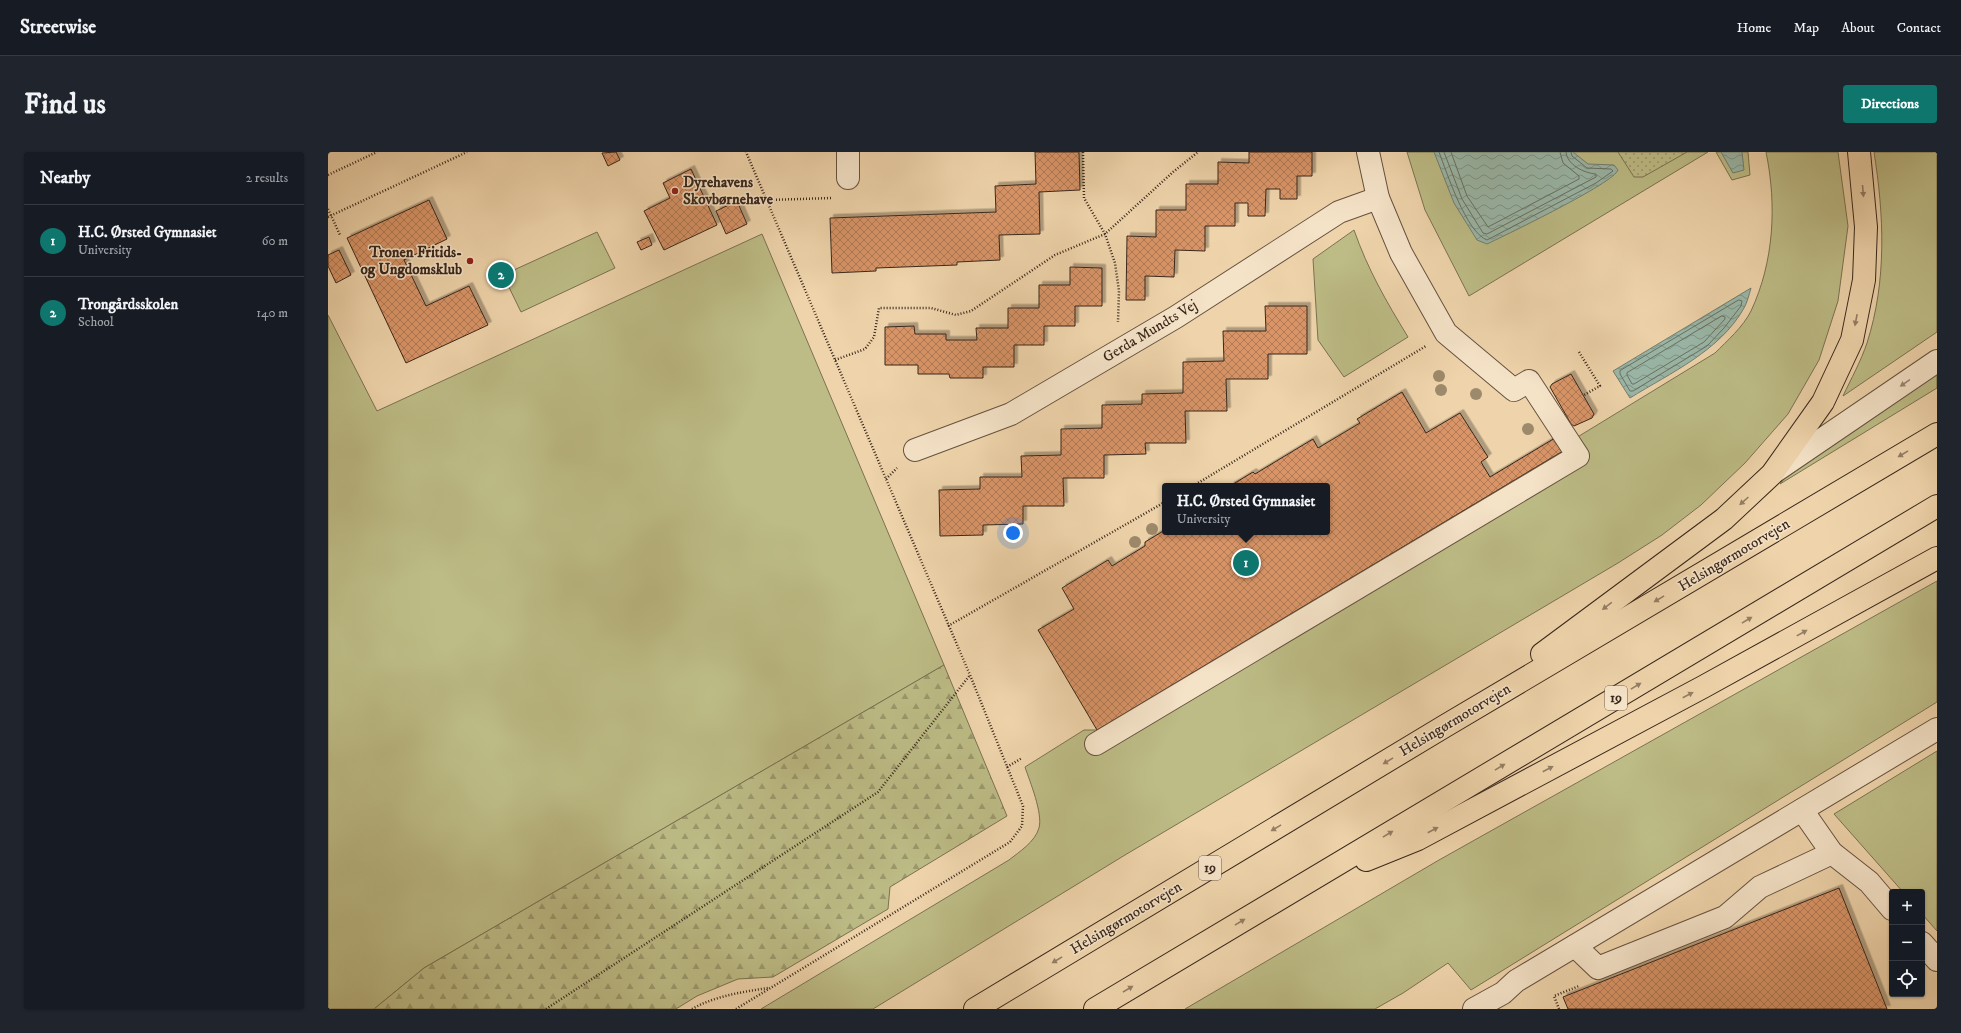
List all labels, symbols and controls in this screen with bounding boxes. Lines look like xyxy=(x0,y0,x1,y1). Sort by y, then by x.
text: Streetwise xyxy=(20,16,96,39)
text: Home xyxy=(1737,19,1771,37)
text: Map xyxy=(1793,19,1819,37)
text: About xyxy=(1841,19,1875,37)
text: Contact xyxy=(1897,19,1941,37)
button: Directions xyxy=(1843,85,1937,123)
text: Find us xyxy=(24,87,106,122)
text: Nearby xyxy=(40,167,90,189)
text: 2 results xyxy=(246,170,288,186)
place label: Dyrehavens Skovbørnehave xyxy=(683,173,774,209)
one-way arrow xyxy=(1860,185,1866,197)
marker: Dyrehavens Skovbørnehave xyxy=(670,186,680,196)
text: H.C. Ørsted Gymnasiet xyxy=(78,223,217,242)
text: 1 xyxy=(51,233,55,249)
text: 60 m xyxy=(262,233,288,249)
text: University xyxy=(78,242,132,258)
place label: Tronen Fritids- og Ungdomsklub xyxy=(361,243,462,279)
marker: Tronen Fritids- og Ungdomsklub xyxy=(465,256,475,266)
pin: 2 xyxy=(488,260,514,290)
text: Trongårdsskolen xyxy=(78,295,178,314)
street label: Gerda Mundts Vej xyxy=(1099,295,1201,367)
text: 2 xyxy=(50,305,56,321)
text: 140 m xyxy=(256,305,288,321)
text: School xyxy=(78,314,114,330)
one-way arrow xyxy=(1853,314,1859,326)
one-way arrow xyxy=(1900,379,1910,387)
one-way arrow xyxy=(1897,450,1909,457)
popup xyxy=(1162,483,1330,535)
text: H.C. Ørsted Gymnasiet xyxy=(1177,492,1315,511)
one-way arrow xyxy=(1738,496,1749,505)
text: University xyxy=(1177,511,1230,527)
street label: Helsingørmotorvejen xyxy=(1675,514,1793,596)
your location xyxy=(1003,523,1023,543)
pin: 1 xyxy=(1233,548,1259,578)
one-way arrow xyxy=(1653,595,1665,602)
one-way arrow xyxy=(1602,601,1613,610)
one-way arrow xyxy=(1741,616,1753,623)
one-way arrow xyxy=(1796,629,1807,636)
street label: Helsingørmotorvejen xyxy=(1396,679,1514,761)
one-way arrow xyxy=(1630,683,1642,690)
road number: 19 xyxy=(1605,686,1627,710)
one-way arrow xyxy=(1682,692,1693,698)
one-way arrow xyxy=(1382,757,1394,764)
one-way arrow xyxy=(1494,764,1506,771)
one-way arrow xyxy=(1542,766,1554,773)
one-way arrow xyxy=(1270,824,1282,831)
one-way arrow xyxy=(1428,827,1439,834)
one-way arrow xyxy=(1382,830,1394,837)
road number: 19 xyxy=(1199,856,1221,880)
street label: Helsingørmotorvejen xyxy=(1067,877,1185,959)
map controls xyxy=(1889,889,1925,997)
button: + xyxy=(1889,889,1925,925)
one-way arrow xyxy=(1234,919,1246,926)
button: − xyxy=(1889,925,1925,961)
one-way arrow xyxy=(1051,956,1063,963)
button: locate xyxy=(1889,961,1925,997)
one-way arrow xyxy=(1123,985,1133,993)

